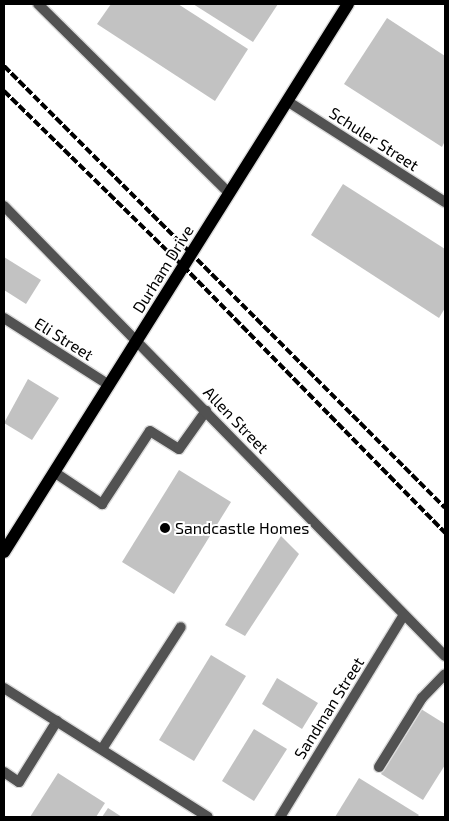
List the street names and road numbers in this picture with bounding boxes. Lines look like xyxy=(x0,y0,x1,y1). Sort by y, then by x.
street label: Schuler Street xyxy=(326,103,422,175)
street label: Durham Drive xyxy=(128,222,198,316)
street label: Eli Street xyxy=(31,313,97,365)
street label: Allen Street xyxy=(199,383,273,457)
street label: Sandman Street xyxy=(290,654,368,762)

